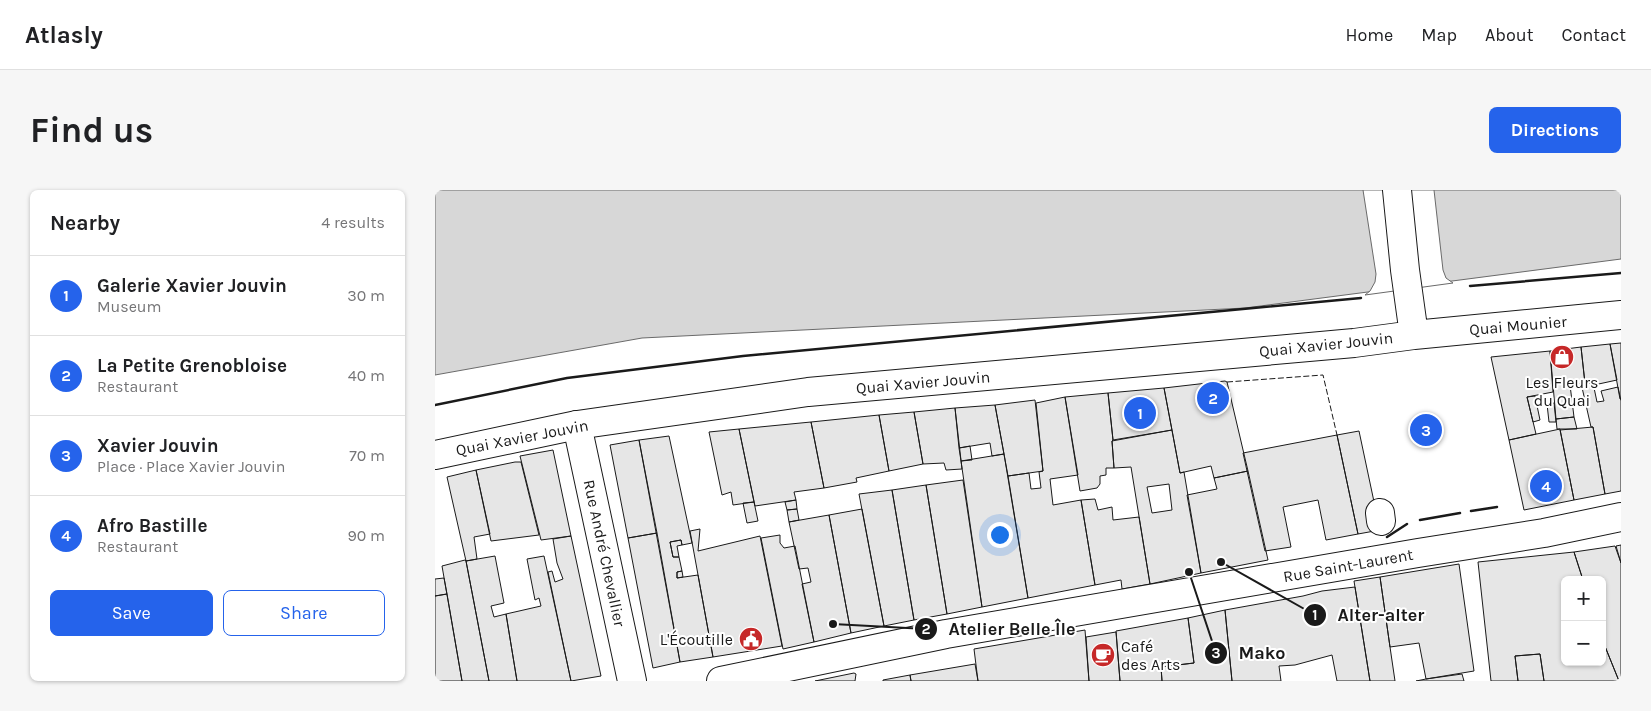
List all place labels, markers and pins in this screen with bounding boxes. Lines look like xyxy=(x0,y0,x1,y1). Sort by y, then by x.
shop icon: Les Fleurs du Quai xyxy=(1549,344,1575,370)
place label: Les Fleurs du Quai xyxy=(1526,373,1598,410)
pin: 2 xyxy=(1197,379,1229,417)
pin: 1 xyxy=(1124,394,1156,432)
pin: 3 xyxy=(1410,411,1442,449)
pin: 4 xyxy=(1530,467,1562,505)
callout: Alter-alter xyxy=(1302,598,1434,631)
callout: Atelier Belle Île xyxy=(913,613,1086,646)
public building icon: L'Écoutille xyxy=(738,626,764,652)
place label: L'Écoutille xyxy=(660,630,733,649)
place label: Café des Arts xyxy=(1121,637,1180,674)
callout: Mako xyxy=(1203,637,1295,670)
cafe icon: Café des Arts xyxy=(1090,642,1116,668)

